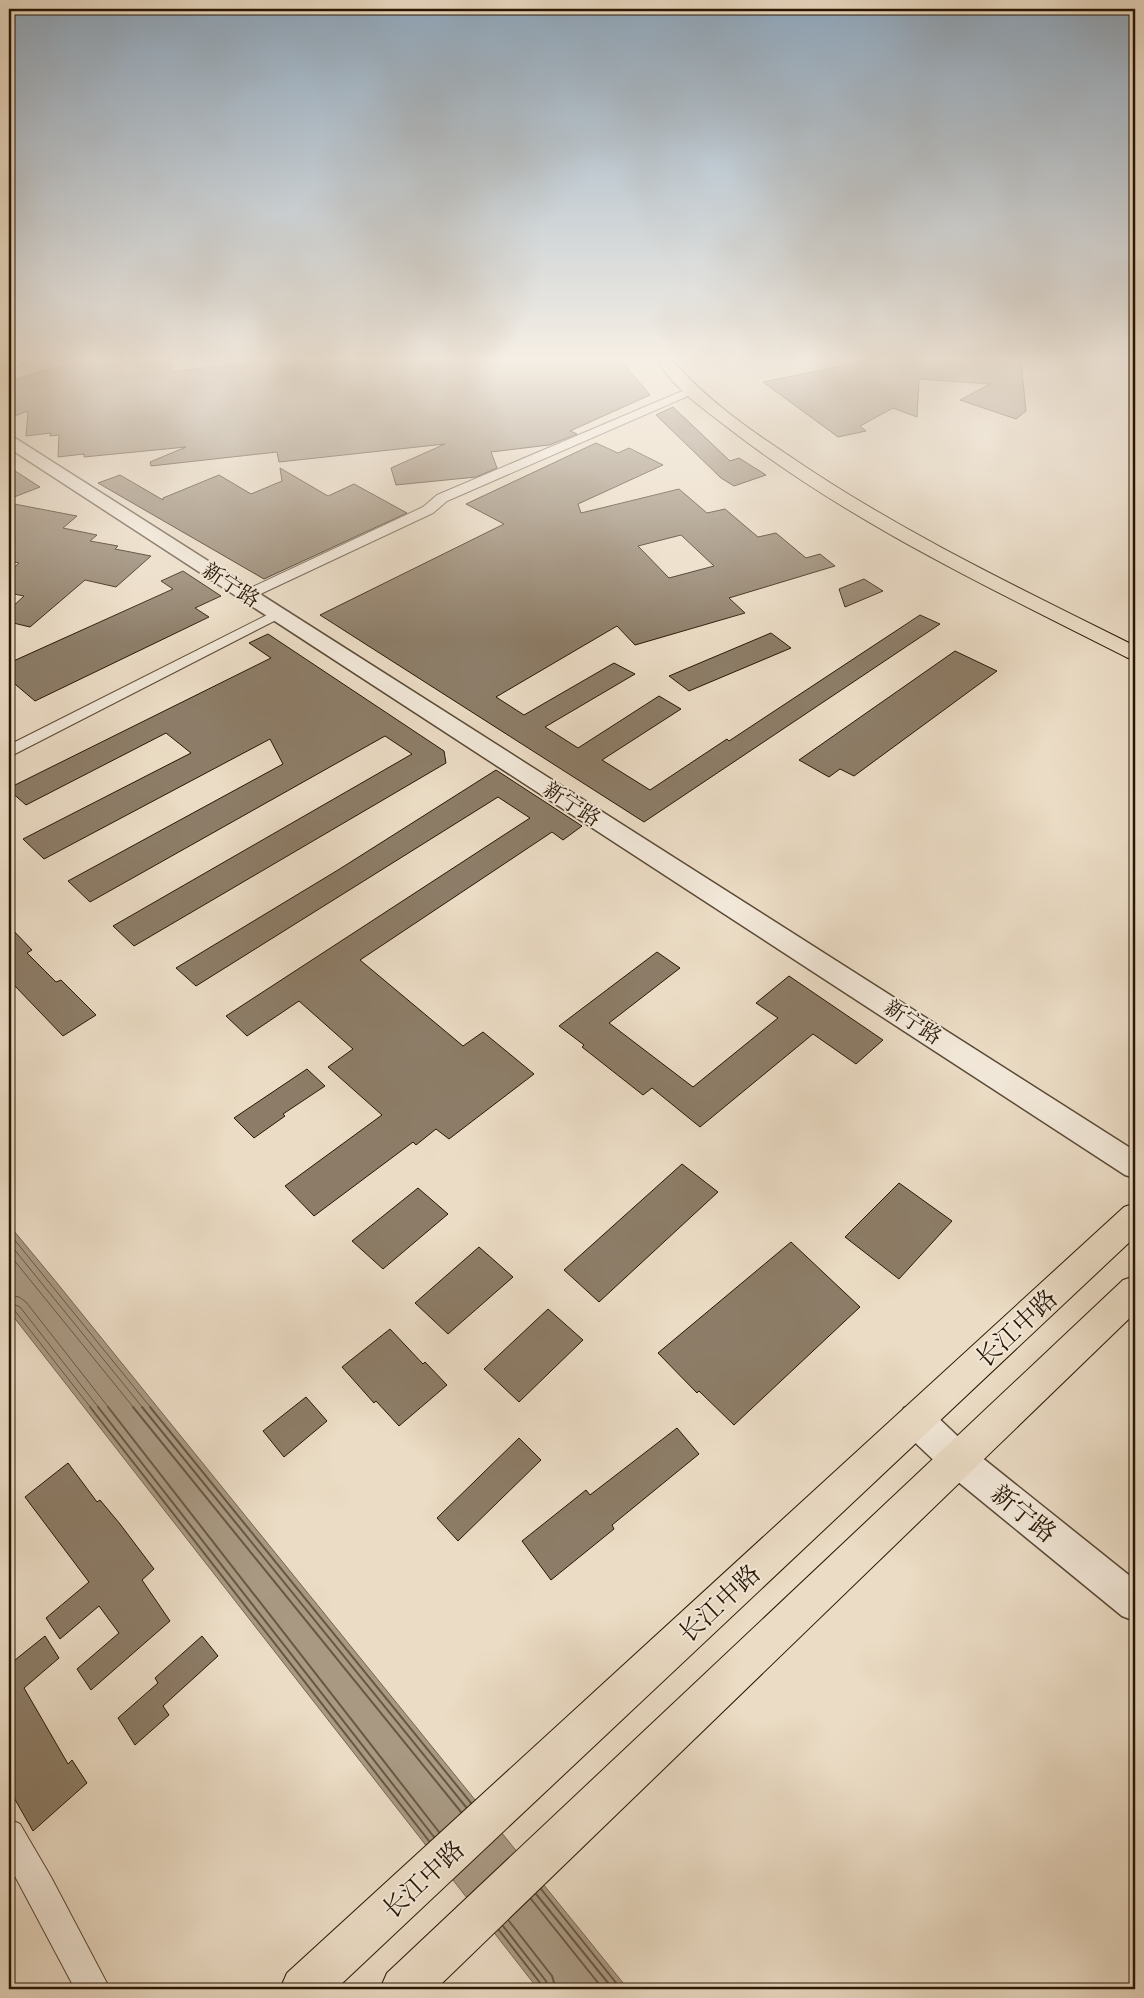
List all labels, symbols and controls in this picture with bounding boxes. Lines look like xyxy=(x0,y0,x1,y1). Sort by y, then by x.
street label: 新宁路 xyxy=(196,556,265,615)
street label: 新宁路 xyxy=(537,775,606,834)
street label: 新宁路 xyxy=(878,993,947,1052)
street label: 长江中路 xyxy=(969,1282,1065,1375)
street label: 新宁路 xyxy=(984,1477,1063,1551)
street label: 长江中路 xyxy=(672,1557,768,1650)
street label: 长江中路 xyxy=(376,1833,472,1926)

